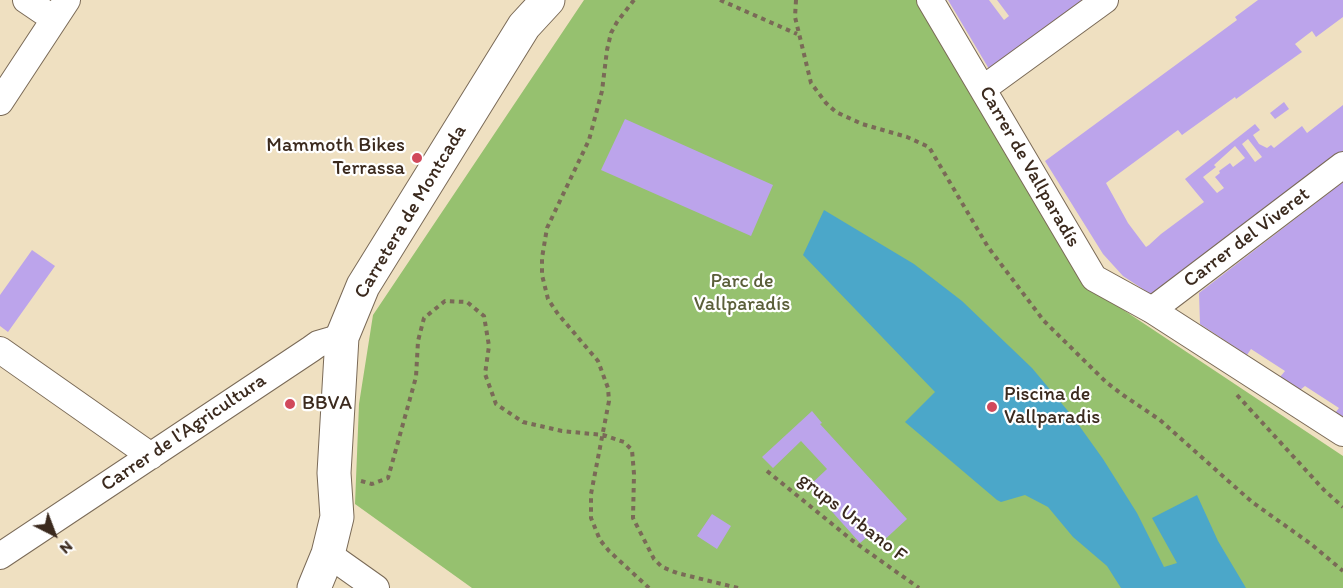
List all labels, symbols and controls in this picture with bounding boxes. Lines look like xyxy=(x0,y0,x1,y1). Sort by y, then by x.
street label: Carrer de Vallparadís xyxy=(973,82,1085,252)
street label: Carretera de Montcada xyxy=(350,121,472,303)
place label: Mammoth Bikes Terrassa xyxy=(266,134,405,181)
marker: Mammoth Bikes Terrassa xyxy=(410,151,424,165)
street label: Carrer del Viveret xyxy=(1179,183,1315,293)
park label: Parc de Vallparadís xyxy=(694,270,790,317)
street label: Carrer de l'Agricultura xyxy=(97,369,271,497)
place label: Piscina de Vallparadis xyxy=(1004,383,1100,430)
place label: BBVA xyxy=(302,392,352,416)
marker: BBVA xyxy=(283,397,297,411)
marker: Piscina de Vallparadis xyxy=(985,400,999,414)
street label: grups Urbano F xyxy=(793,468,911,568)
north arrow xyxy=(24,504,84,564)
text: N xyxy=(56,537,77,558)

